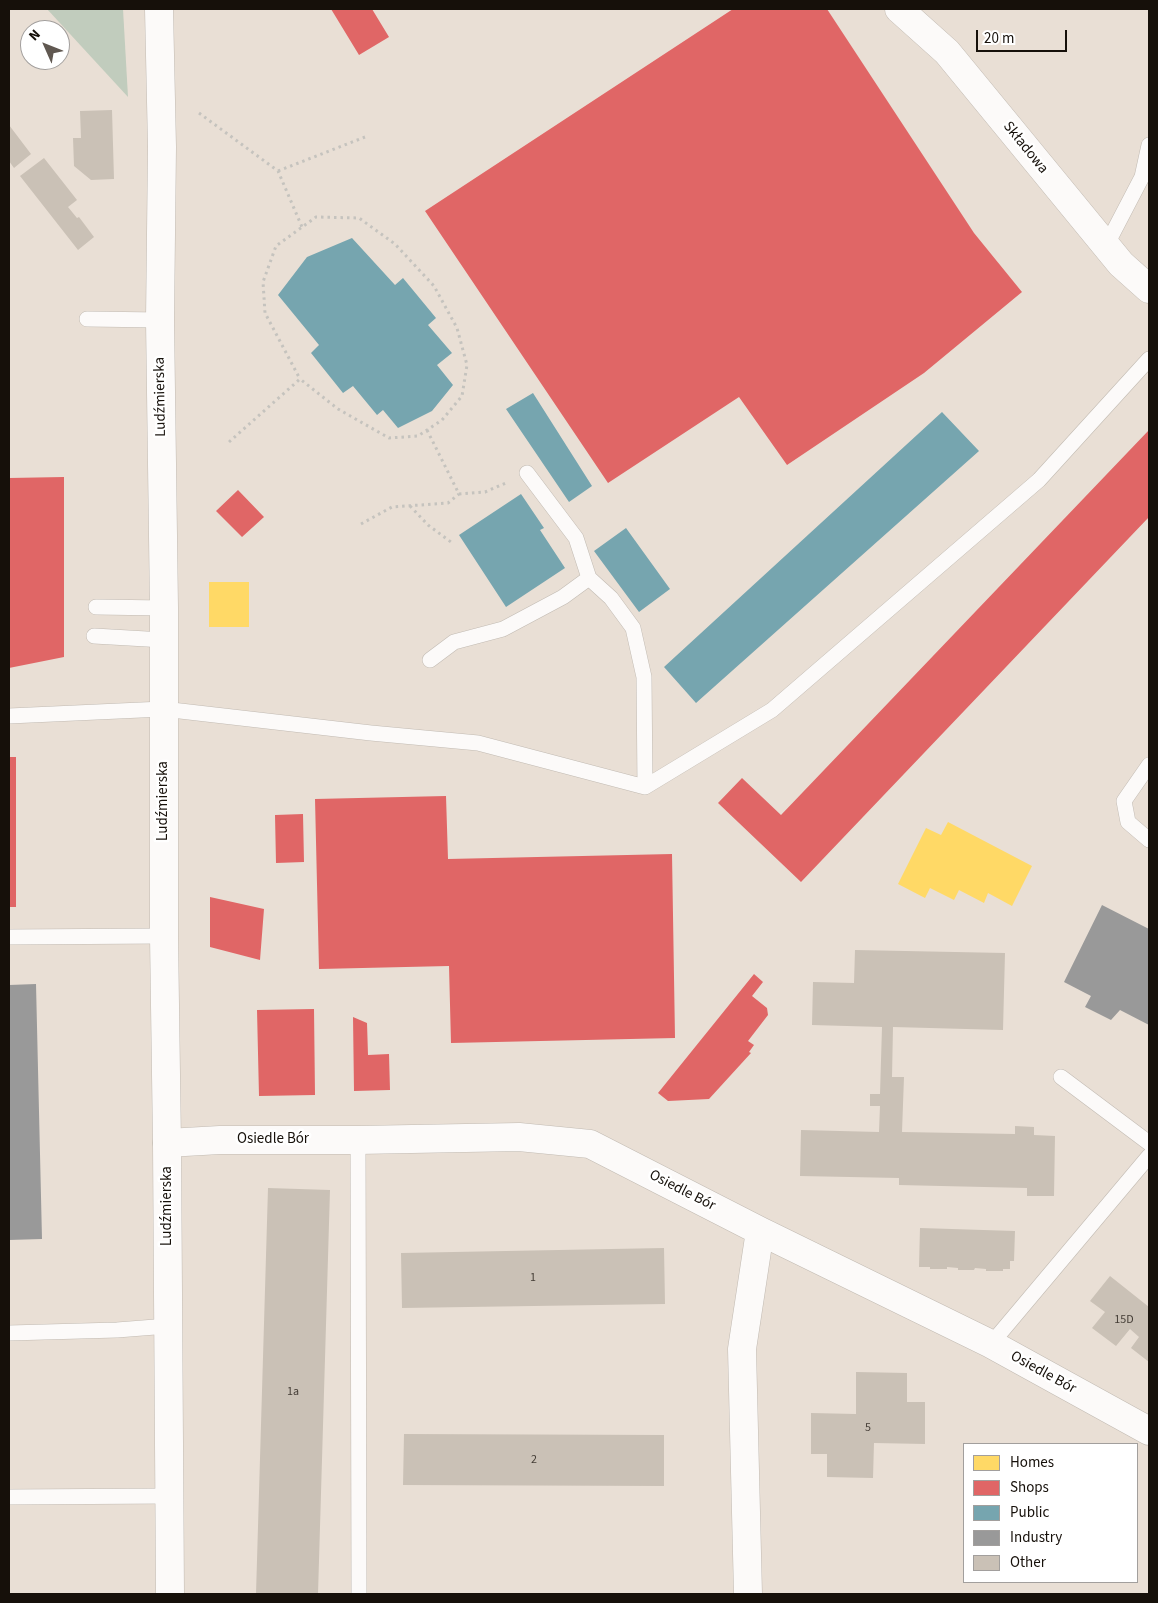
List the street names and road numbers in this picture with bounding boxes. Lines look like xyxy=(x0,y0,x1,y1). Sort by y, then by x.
street label: Składowa xyxy=(998,118,1052,178)
street label: Ludźmierska xyxy=(151,357,171,437)
street label: Ludźmierska xyxy=(155,761,173,841)
street label: Osiedle Bór xyxy=(237,1131,309,1149)
street label: Ludźmierska xyxy=(159,1166,177,1246)
street label: Osiedle Bór xyxy=(646,1167,718,1215)
street label: Osiedle Bór xyxy=(1007,1348,1079,1398)

